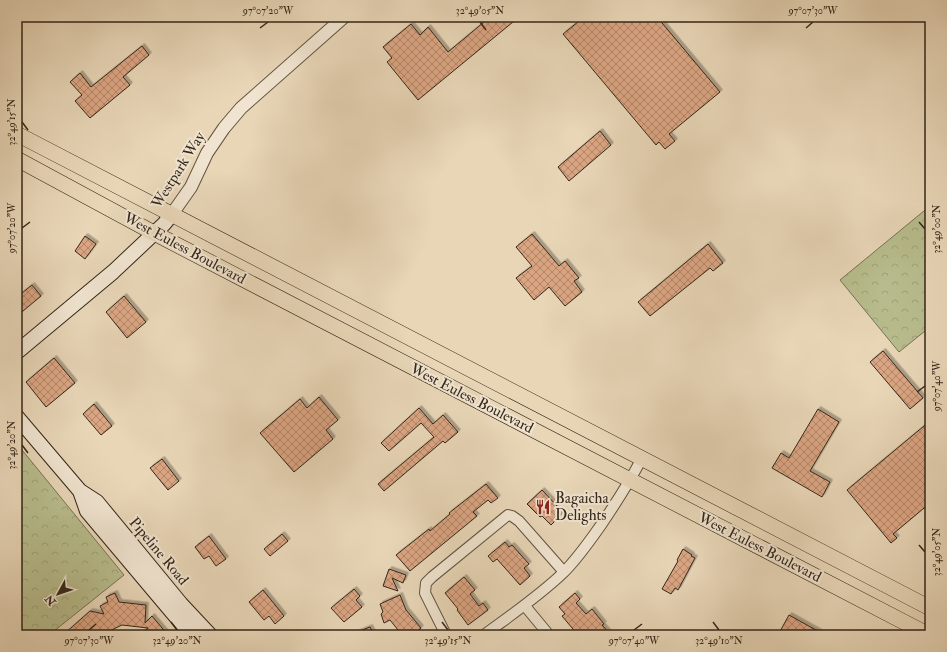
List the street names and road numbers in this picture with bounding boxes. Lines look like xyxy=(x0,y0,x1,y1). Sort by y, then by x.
street label: Westpark Way xyxy=(147,128,210,213)
street label: West Euless Boulevard xyxy=(119,208,250,289)
street label: West Euless Boulevard xyxy=(406,359,537,438)
street label: West Euless Boulevard xyxy=(694,508,825,587)
street label: Pipeline Road xyxy=(124,513,193,590)

